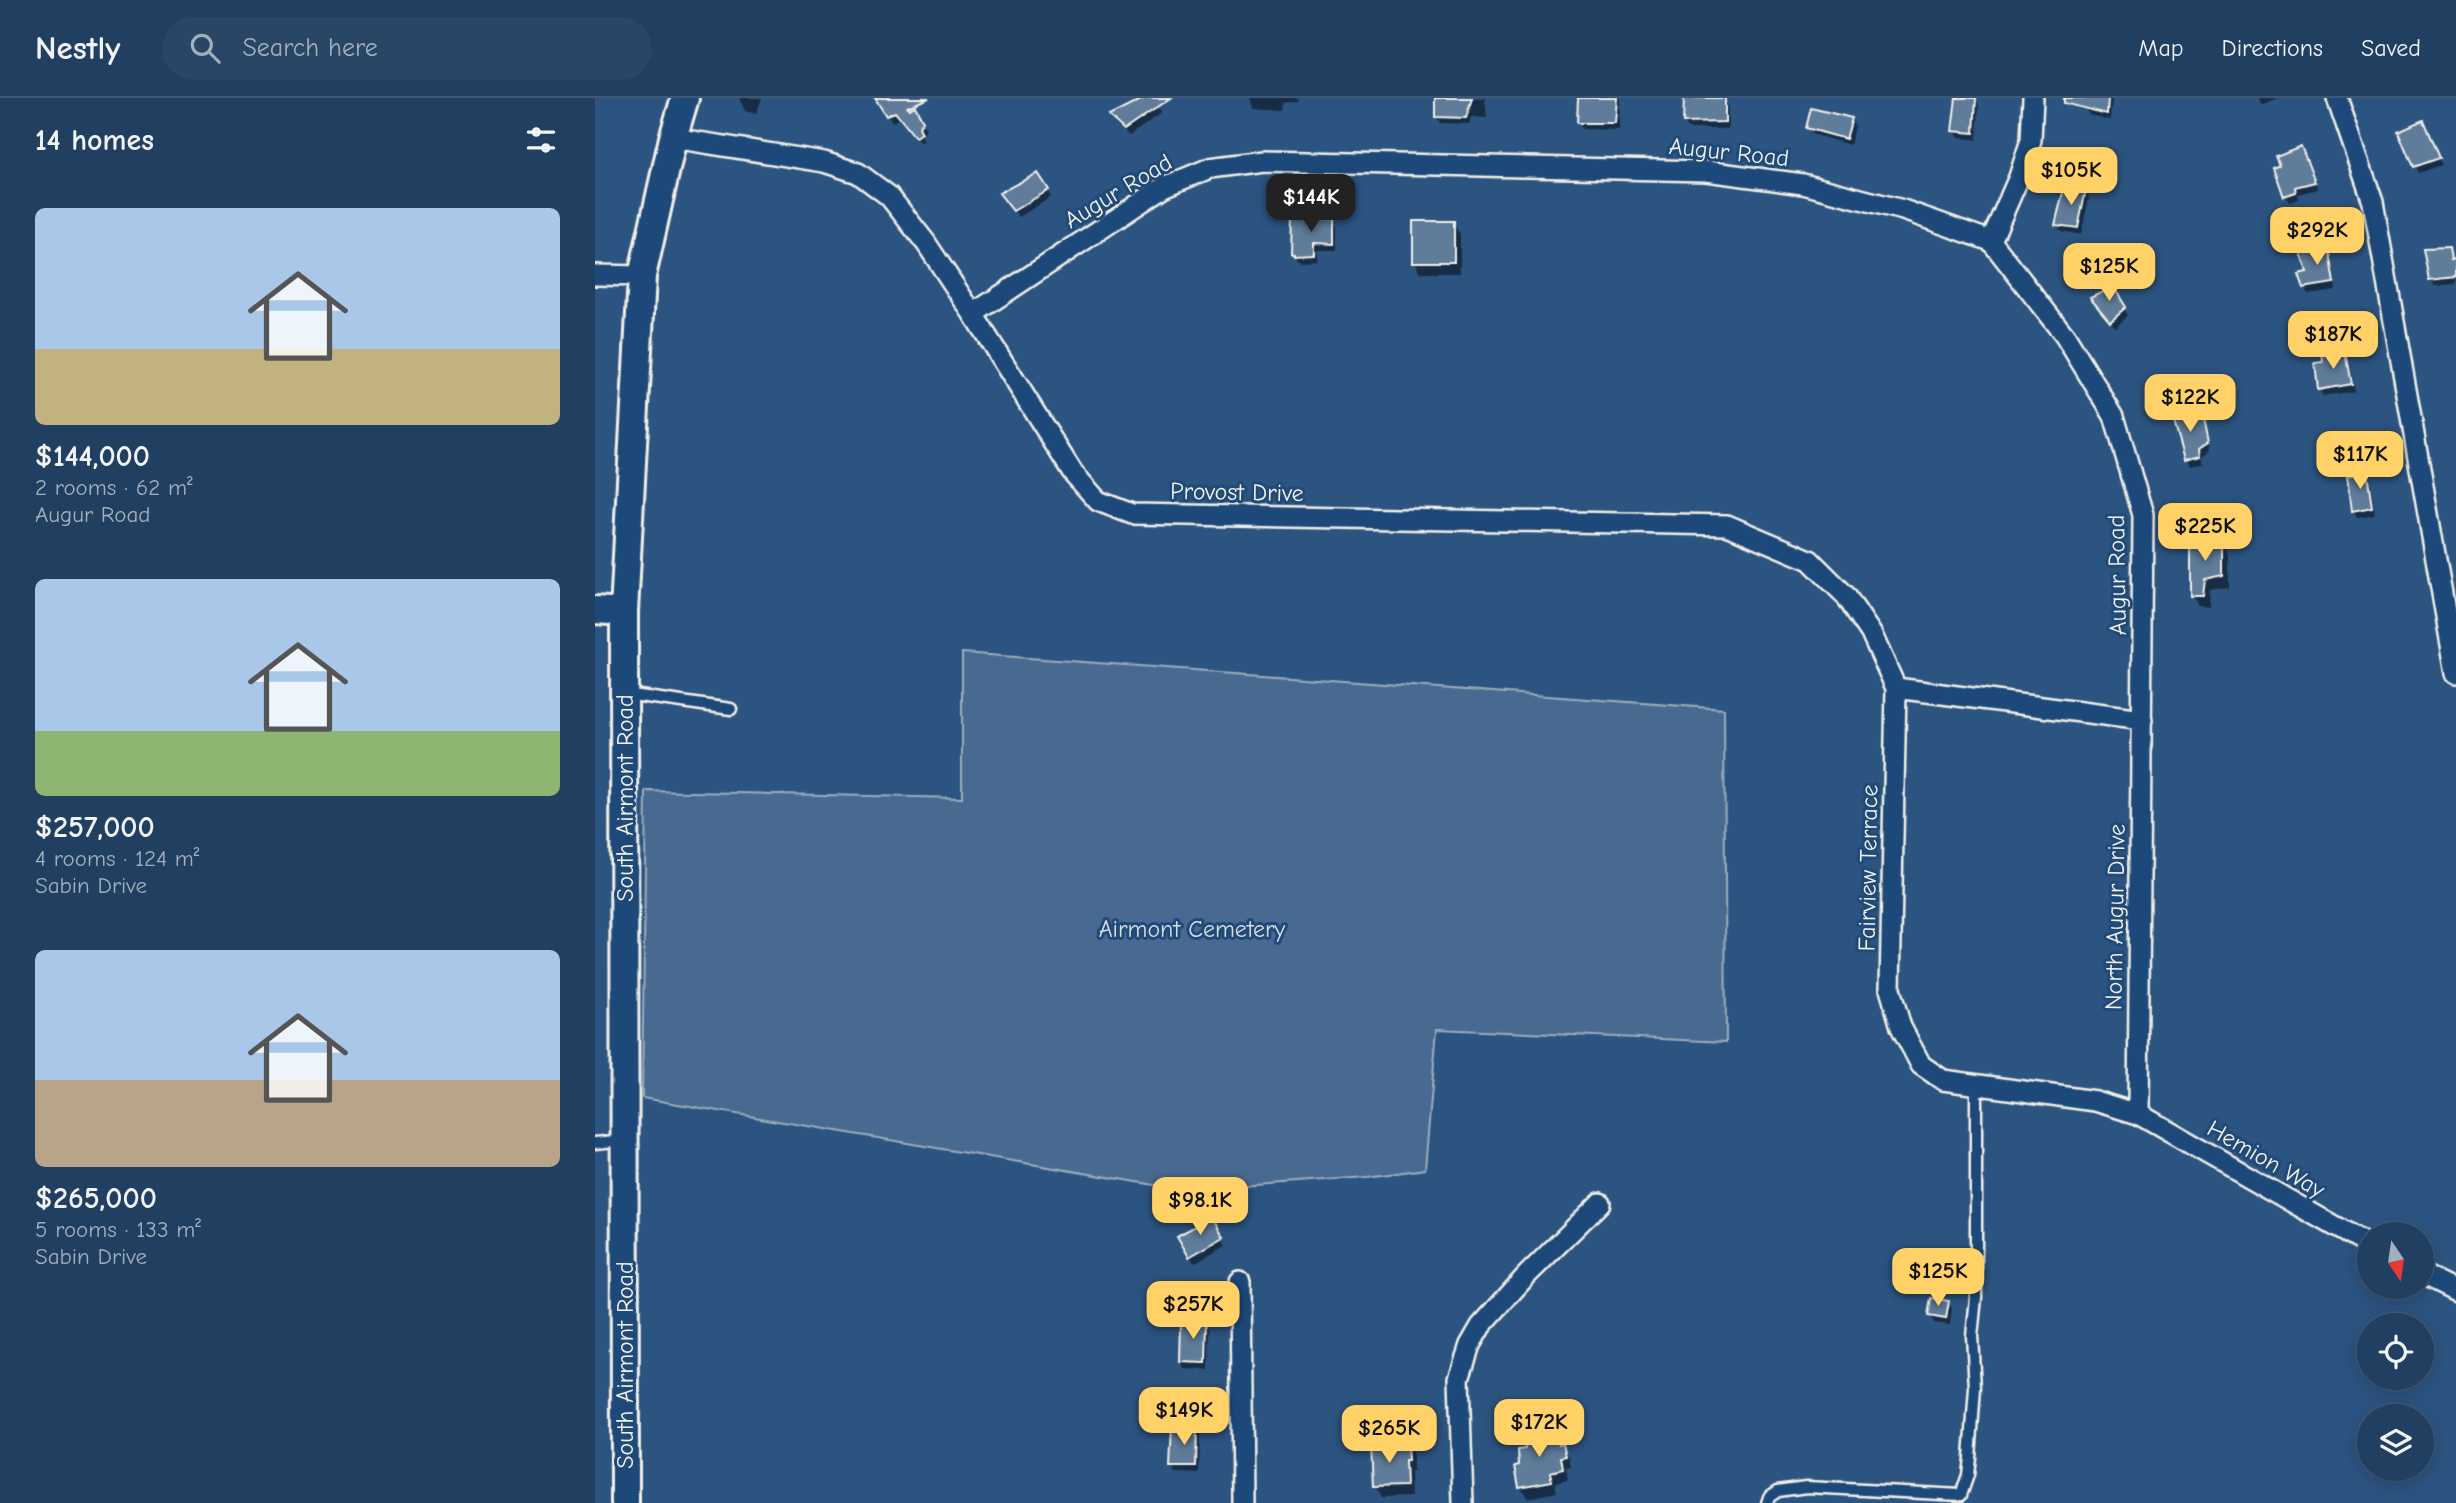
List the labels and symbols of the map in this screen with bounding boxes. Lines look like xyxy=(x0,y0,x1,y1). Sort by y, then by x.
street label: Augur Road xyxy=(1668,132,1790,172)
street label: Augur Road xyxy=(1059,148,1177,234)
pin: $105K xyxy=(2022,148,2120,207)
pin: $144K xyxy=(1262,174,1360,234)
pin: $292K xyxy=(2268,208,2366,267)
pin: $125K xyxy=(2060,244,2158,303)
pin: $187K xyxy=(2284,312,2382,371)
pin: $122K xyxy=(2141,374,2239,434)
pin: $117K xyxy=(2311,432,2409,491)
street label: Provost Drive xyxy=(1170,477,1304,507)
pin: $225K xyxy=(2156,504,2254,563)
street label: Augur Road xyxy=(2102,514,2132,636)
street label: South Airmont Road xyxy=(611,694,639,902)
street label: Fairview Terrace xyxy=(1853,784,1883,952)
street label: North Augur Drive xyxy=(2099,824,2131,1010)
park label: Airmont Cemetery xyxy=(1099,915,1286,943)
street label: Hemion Way xyxy=(2202,1114,2330,1204)
pin: $98.1K xyxy=(1143,1178,1257,1237)
north arrow xyxy=(2357,1222,2434,1298)
pin: $125K xyxy=(1889,1248,1987,1308)
street label: South Airmont Road xyxy=(611,1261,639,1469)
pin: $257K xyxy=(1144,1282,1242,1341)
pin: $149K xyxy=(1135,1388,1233,1447)
pin: $172K xyxy=(1490,1400,1588,1459)
pin: $265K xyxy=(1340,1406,1438,1465)

